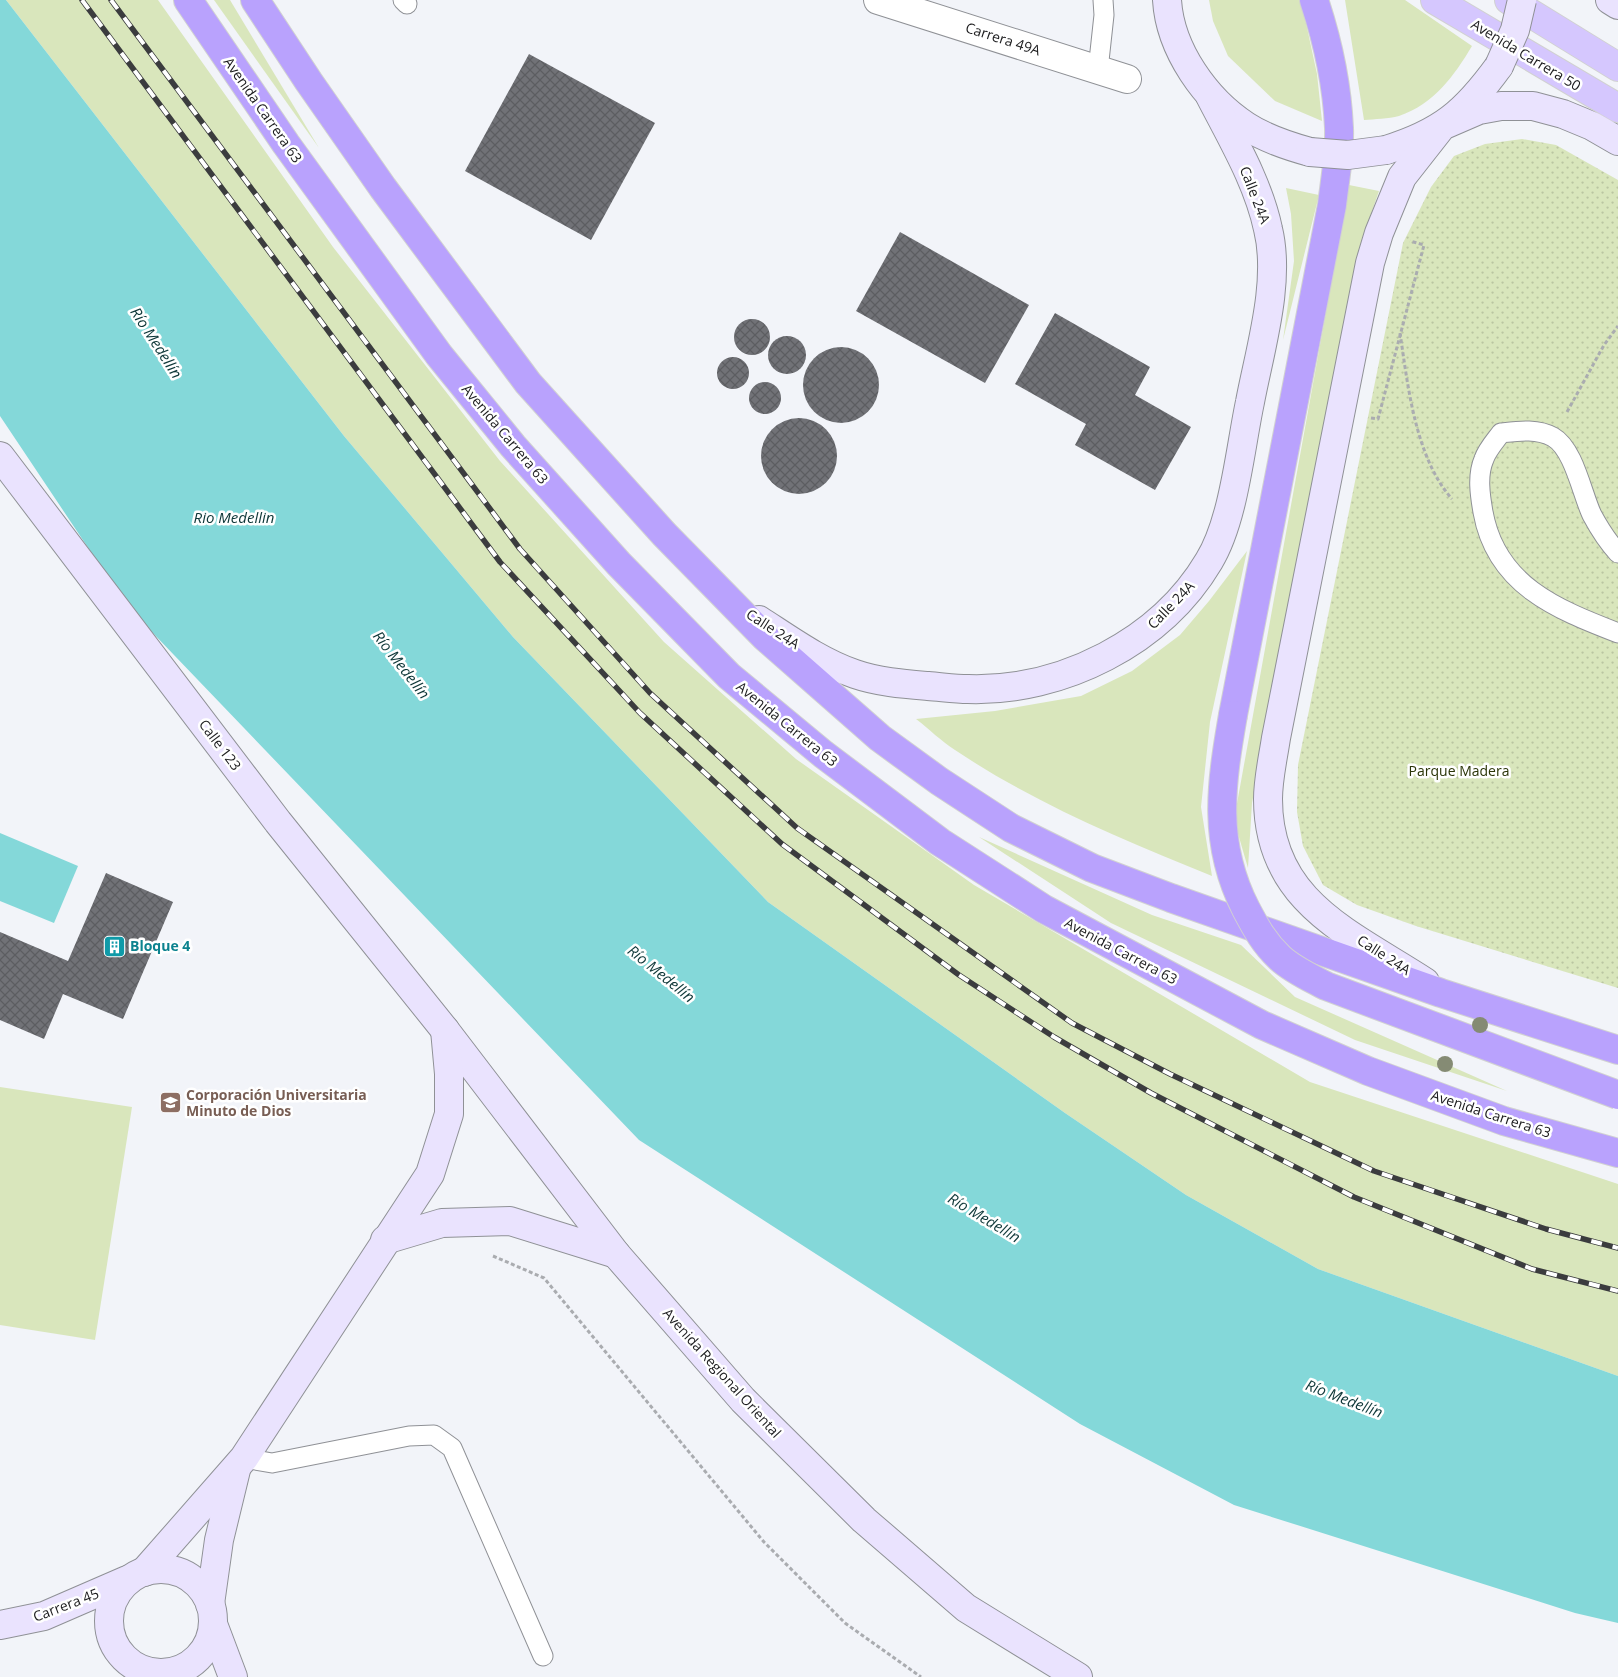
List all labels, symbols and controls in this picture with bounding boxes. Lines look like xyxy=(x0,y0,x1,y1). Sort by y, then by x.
street label: Avenida Carrera 50 xyxy=(1468,14,1585,95)
street label: Carrera 49A xyxy=(963,17,1043,60)
street label: Avenida Carrera 63 xyxy=(220,53,307,166)
street label: Calle 24A xyxy=(1236,163,1275,226)
water label: Río Medellín xyxy=(126,303,187,382)
street label: Avenida Carrera 63 xyxy=(458,380,553,488)
water label: Rio Medellin xyxy=(194,507,274,527)
street label: Calle 24A xyxy=(1143,576,1198,633)
street label: Calle 24A xyxy=(743,604,804,653)
water label: Río Medellín xyxy=(369,626,435,702)
street label: Avenida Carrera 63 xyxy=(733,677,842,770)
street label: Calle 123 xyxy=(195,715,246,774)
park label: Parque Madera xyxy=(1409,761,1509,780)
street label: Avenida Carrera 63 xyxy=(1062,913,1181,988)
street label: Calle 24A xyxy=(1354,930,1415,979)
building icon: Bloque 4 xyxy=(102,934,126,958)
place label: Bloque 4 xyxy=(130,936,190,955)
water label: Río Medellín xyxy=(624,940,699,1006)
place label: Corporación Universitaria Minuto de Dios xyxy=(186,1085,367,1120)
street label: Avenida Carrera 63 xyxy=(1429,1085,1553,1142)
school or university icon: Corporación Universitaria Minuto de Dios xyxy=(158,1091,182,1115)
water label: Río Medellín xyxy=(945,1188,1024,1247)
street label: Avenida Regional Oriental xyxy=(659,1304,786,1442)
water label: Río Medellín xyxy=(1303,1374,1386,1422)
street label: Carrera 45 xyxy=(30,1583,101,1626)

